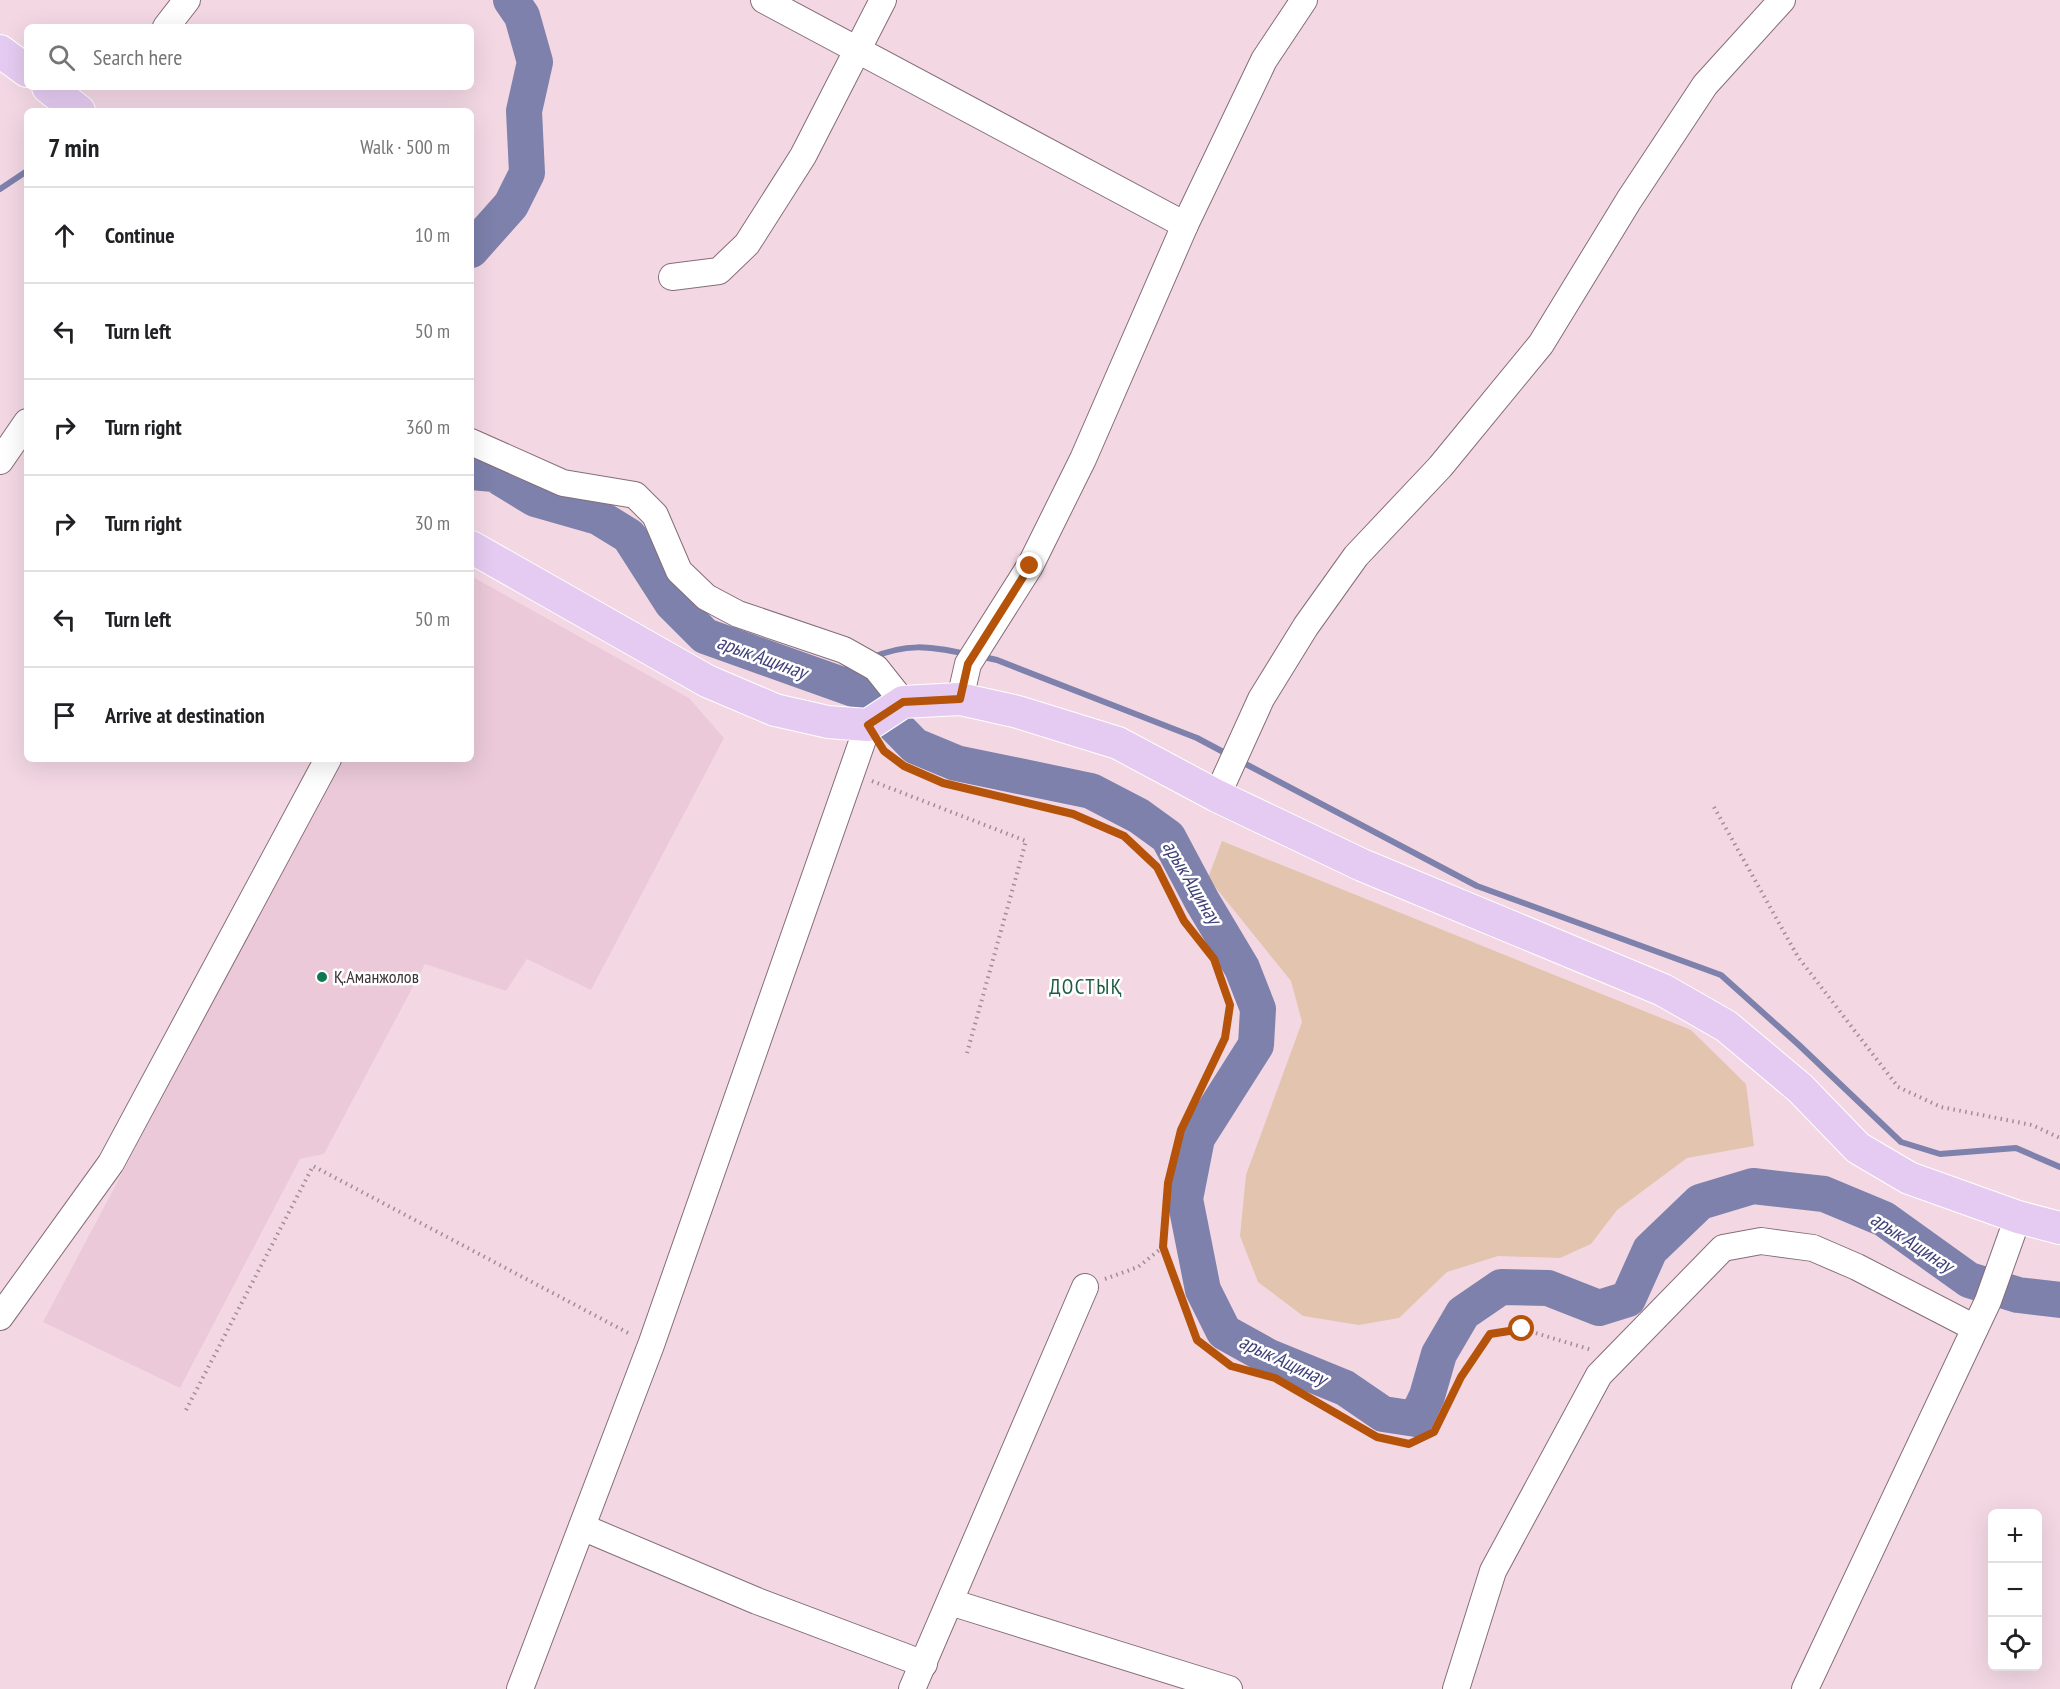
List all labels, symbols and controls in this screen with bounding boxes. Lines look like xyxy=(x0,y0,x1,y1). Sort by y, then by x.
search box xyxy=(24,24,474,90)
icon: search xyxy=(45,41,78,74)
text: Search here xyxy=(93,43,182,71)
text: 7 min xyxy=(48,131,99,164)
text: Walk · 500 m xyxy=(360,134,450,160)
icon: ahead xyxy=(48,219,81,252)
text: Continue xyxy=(105,221,175,249)
text: 10 m xyxy=(415,222,450,248)
icon: left xyxy=(48,315,81,348)
text: Turn left xyxy=(105,317,171,345)
text: 50 m xyxy=(415,318,450,344)
icon: right xyxy=(48,411,81,444)
text: Turn right xyxy=(105,413,182,441)
text: 360 m xyxy=(406,414,450,440)
icon: right xyxy=(48,507,81,540)
text: Turn right xyxy=(105,509,182,537)
text: 30 m xyxy=(415,510,450,536)
route end xyxy=(1016,552,1042,578)
icon: left xyxy=(48,603,81,636)
text: Turn left xyxy=(105,605,171,633)
text: 50 m xyxy=(415,606,450,632)
water label: арык Ащинау xyxy=(714,629,813,686)
icon: arrive xyxy=(48,699,81,732)
text: Arrive at destination xyxy=(105,701,265,729)
water label: арык Ащинау xyxy=(1157,835,1229,931)
place label: Қ.Аманжолов xyxy=(334,965,419,988)
marker: Қ.Аманжолов xyxy=(315,970,329,984)
district label: ДОСТЫҚ xyxy=(1049,973,1123,1000)
water label: арык Ащинау xyxy=(1866,1206,1960,1280)
route start xyxy=(1508,1315,1534,1341)
water label: арык Ащинау xyxy=(1235,1328,1333,1393)
map controls xyxy=(1988,1509,2042,1671)
button: + xyxy=(1988,1509,2042,1563)
button: − xyxy=(1988,1563,2042,1617)
button: locate xyxy=(1988,1617,2042,1671)

